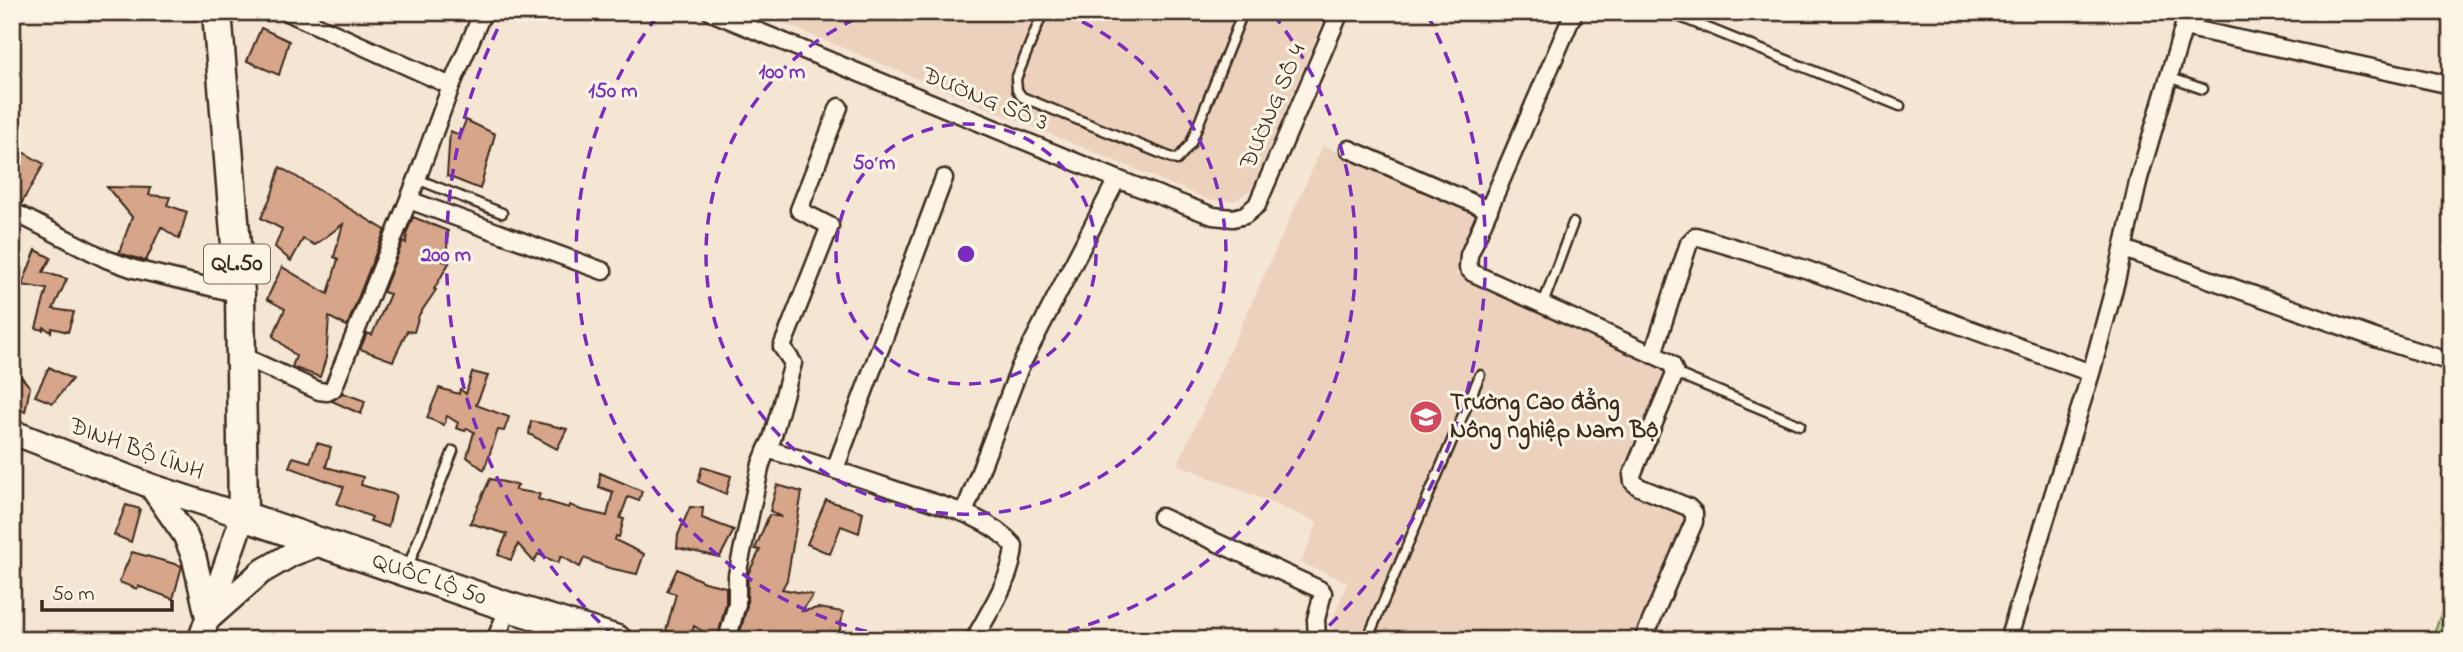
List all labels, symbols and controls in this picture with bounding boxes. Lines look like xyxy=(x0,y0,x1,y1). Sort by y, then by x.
street label: ĐƯỜNG SỐ 4 xyxy=(1232,39,1316,176)
text: 100 m xyxy=(759,58,805,88)
street label: ĐƯỜNG SỐ 3 xyxy=(916,59,1053,141)
text: 150 m xyxy=(588,77,638,107)
text: 50 m xyxy=(853,149,895,179)
text: 200 m xyxy=(420,241,471,271)
centre of rings xyxy=(954,242,978,266)
road number: QL.50 xyxy=(204,244,270,284)
place label: Trường Cao đẳng Nông nghiệp Nam Bộ xyxy=(1450,386,1658,450)
school or university icon: Trường Cao đẳng Nông nghiệp Nam Bộ xyxy=(1407,398,1445,436)
street label: ĐINH BỘ LĨNH xyxy=(63,409,208,491)
street label: QUỐC LỘ 50 xyxy=(367,544,491,616)
scale bar xyxy=(42,568,172,612)
text: 50 m xyxy=(52,580,95,610)

